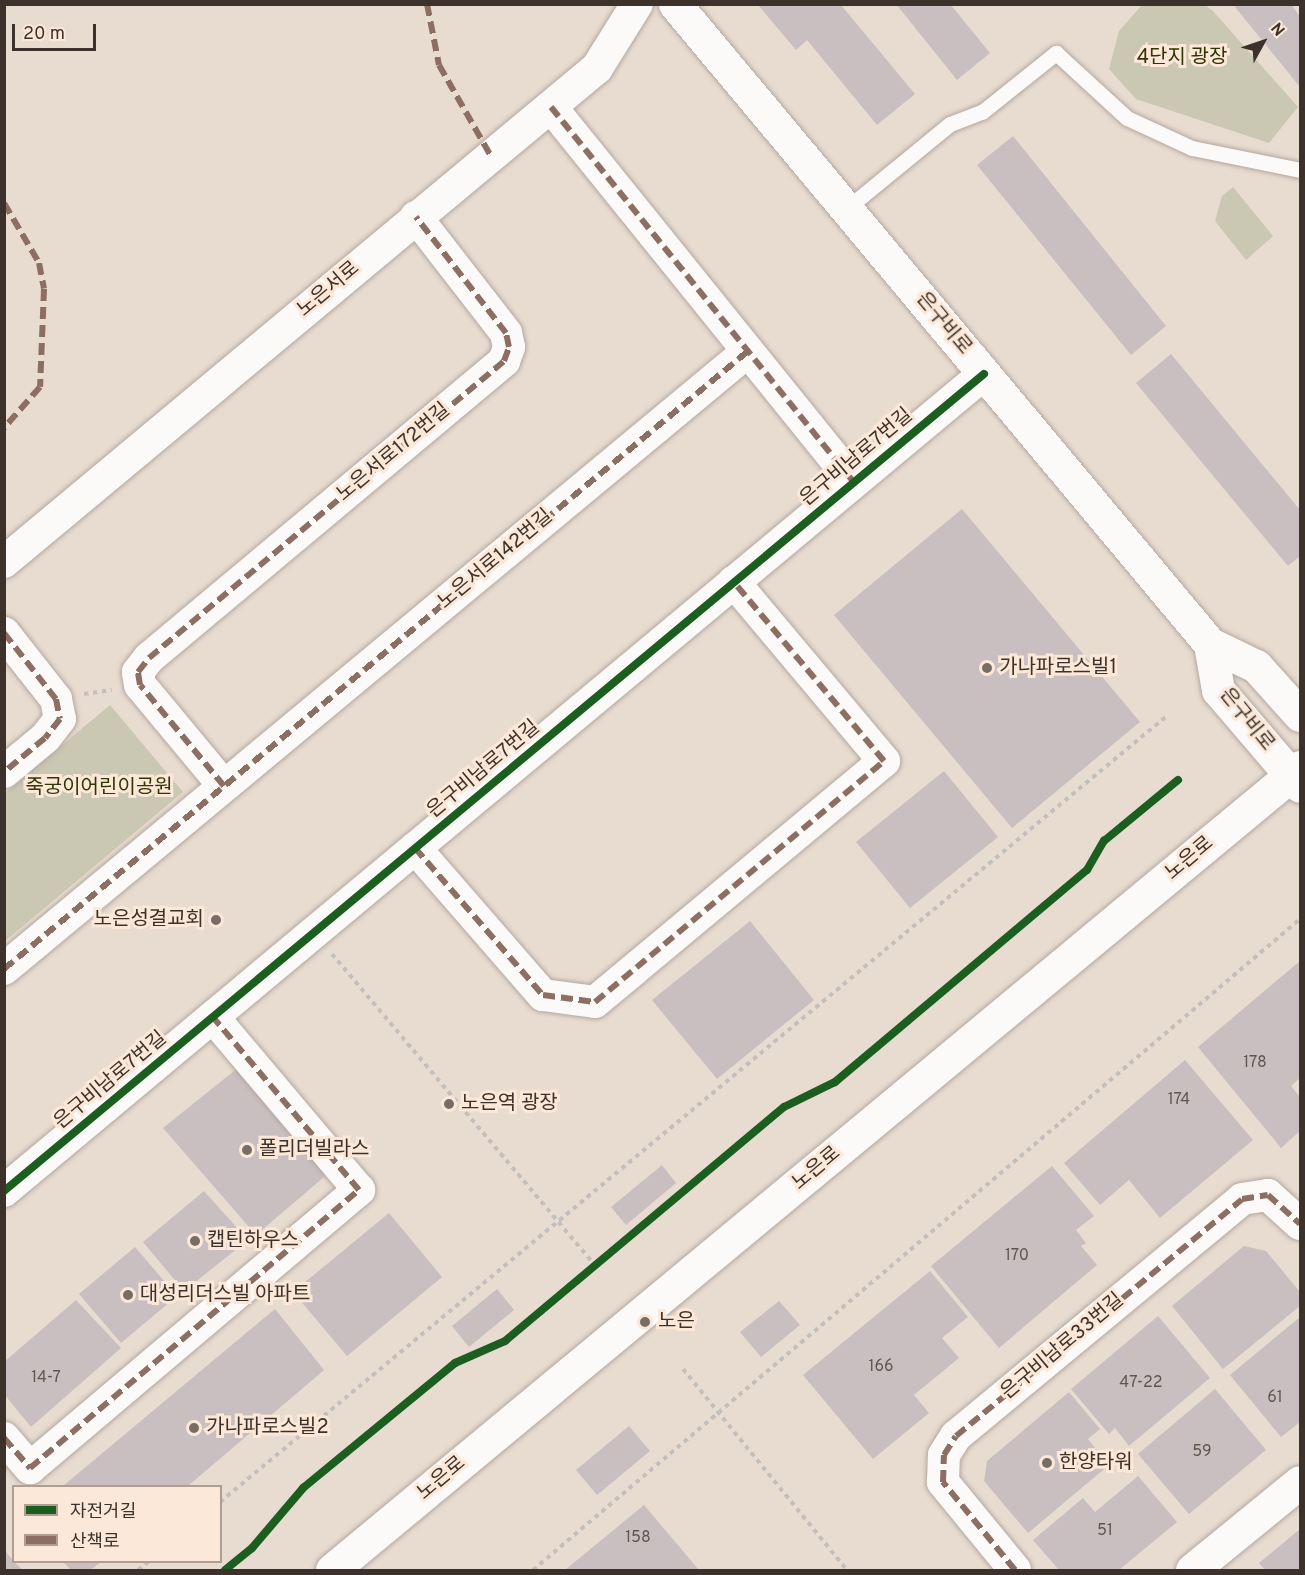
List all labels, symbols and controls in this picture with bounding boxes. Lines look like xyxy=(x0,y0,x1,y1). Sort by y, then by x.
scale bar xyxy=(15,12,99,50)
north arrow xyxy=(1233,12,1293,72)
text: N xyxy=(1265,20,1288,41)
text: 20 m xyxy=(23,23,65,46)
park label: 4단지 광장 xyxy=(1137,46,1227,70)
street label: 노은서로 xyxy=(293,257,365,323)
street label: 은구비로 xyxy=(910,288,976,360)
street label: 노은서로172번길 xyxy=(333,399,455,507)
street label: 은구비남로7번길 xyxy=(796,404,918,512)
street label: 노은서로142번길 xyxy=(434,505,558,615)
place label: 가나파로스빌1 xyxy=(999,656,1117,680)
marker: 가나파로스빌1 xyxy=(980,661,994,675)
street label: 은구비로 xyxy=(1214,684,1278,756)
street label: 은구비남로7번길 xyxy=(423,716,545,824)
park label: 죽궁이어린이공원 xyxy=(25,776,173,800)
street label: 노은로 xyxy=(1161,832,1219,886)
place label: 노은성결교회 xyxy=(94,908,204,932)
marker: 노은성결교회 xyxy=(209,913,223,927)
street label: 은구비남로7번길 xyxy=(50,1027,172,1135)
house number: 178 xyxy=(1243,1053,1267,1073)
house number: 174 xyxy=(1168,1090,1190,1110)
place label: 노은역 광장 xyxy=(461,1092,558,1116)
marker: 노은역 광장 xyxy=(442,1097,456,1111)
place label: 폴리더빌라스 xyxy=(259,1138,369,1162)
street label: 노은로 xyxy=(788,1142,846,1196)
marker: 폴리더빌라스 xyxy=(240,1143,254,1157)
place label: 캡틴하우스 xyxy=(207,1229,299,1253)
marker: 캡틴하우스 xyxy=(188,1234,202,1248)
house number: 170 xyxy=(1005,1246,1029,1266)
place label: 대성리더스빌 아파트 xyxy=(140,1283,310,1307)
marker: 대성리더스빌 아파트 xyxy=(121,1288,135,1302)
street label: 은구비남로33번길 xyxy=(997,1289,1129,1405)
place label: 노은 xyxy=(658,1310,695,1334)
marker: 노은 xyxy=(636,1313,654,1331)
house number: 166 xyxy=(868,1357,894,1377)
house number: 14-7 xyxy=(31,1368,61,1388)
house number: 47-22 xyxy=(1119,1373,1163,1393)
house number: 61 xyxy=(1267,1388,1283,1408)
place label: 가나파로스빌2 xyxy=(206,1416,329,1440)
marker: 가나파로스빌2 xyxy=(187,1421,201,1435)
house number: 59 xyxy=(1192,1442,1212,1462)
place label: 한양타워 xyxy=(1059,1451,1133,1475)
street label: 노은로 xyxy=(413,1452,471,1506)
marker: 한양타워 xyxy=(1040,1456,1054,1470)
legend xyxy=(12,1485,222,1563)
text: 자전거길 xyxy=(70,1501,136,1524)
house number: 51 xyxy=(1097,1521,1113,1541)
house number: 158 xyxy=(625,1528,651,1548)
text: 산책로 xyxy=(70,1531,120,1554)

